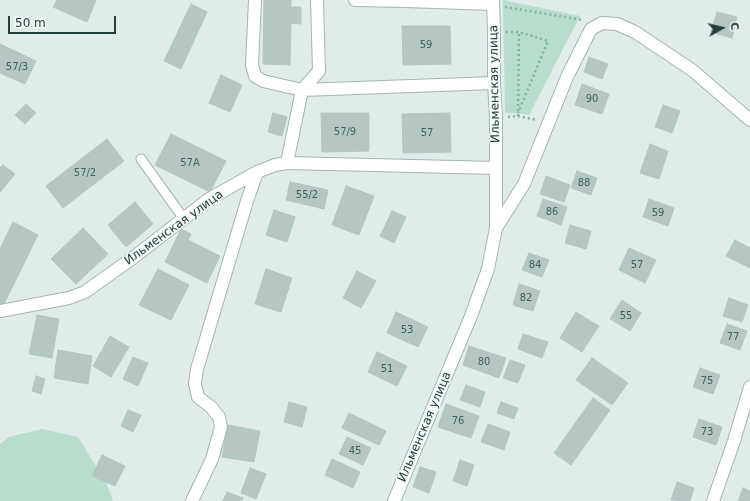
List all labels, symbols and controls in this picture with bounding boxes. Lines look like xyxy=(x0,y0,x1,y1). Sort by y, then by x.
scale bar xyxy=(10,8,118,34)
north arrow xyxy=(702,8,742,48)
text: 50 m xyxy=(15,16,46,30)
text: С xyxy=(727,21,741,31)
street label: Ильменская улица xyxy=(487,25,503,143)
house number: 59 xyxy=(420,39,432,51)
house number: 57/3 xyxy=(6,61,28,73)
house number: 90 xyxy=(586,93,598,105)
house number: 57/9 xyxy=(334,126,356,138)
house number: 57 xyxy=(421,127,433,139)
house number: 57А xyxy=(180,157,200,169)
house number: 57/2 xyxy=(74,167,96,179)
house number: 88 xyxy=(578,177,590,189)
street label: Ильменская улица xyxy=(122,187,226,269)
house number: 55/2 xyxy=(296,189,318,201)
house number: 86 xyxy=(546,206,558,218)
house number: 59 xyxy=(652,207,664,219)
house number: 84 xyxy=(529,259,541,271)
house number: 57 xyxy=(631,259,643,271)
house number: 82 xyxy=(520,292,532,304)
house number: 55 xyxy=(620,310,632,322)
house number: 53 xyxy=(401,324,413,336)
house number: 77 xyxy=(727,331,739,343)
house number: 80 xyxy=(478,356,490,368)
house number: 51 xyxy=(381,363,393,375)
street label: Ильменская улица xyxy=(395,370,455,484)
house number: 75 xyxy=(701,375,713,387)
house number: 76 xyxy=(452,415,464,427)
house number: 73 xyxy=(701,426,713,438)
house number: 45 xyxy=(349,445,361,457)

